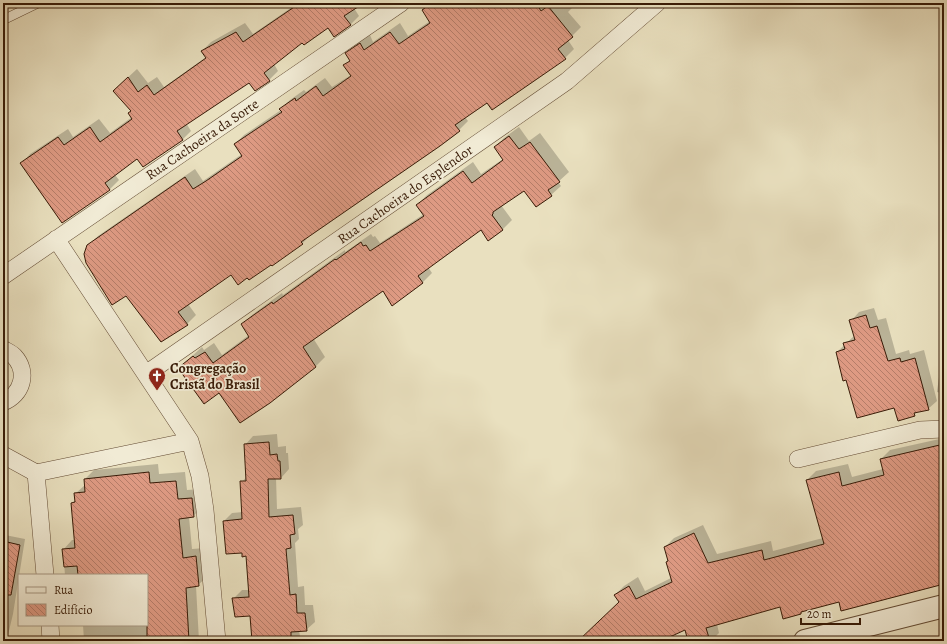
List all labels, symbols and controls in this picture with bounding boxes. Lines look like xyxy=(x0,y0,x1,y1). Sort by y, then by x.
street label: Rua Cachoeira da Sorte xyxy=(142,94,263,184)
street label: Rua Cachoeira do Esplendor xyxy=(334,140,477,248)
place label: Congregação Cristã do Brasil xyxy=(170,359,260,394)
church icon: Congregação Cristã do Brasil xyxy=(147,366,167,391)
legend xyxy=(18,574,148,626)
text: Rua xyxy=(54,582,73,598)
scale bar xyxy=(801,600,860,626)
text: Edifício xyxy=(54,602,92,618)
text: 20 m xyxy=(807,606,831,622)

